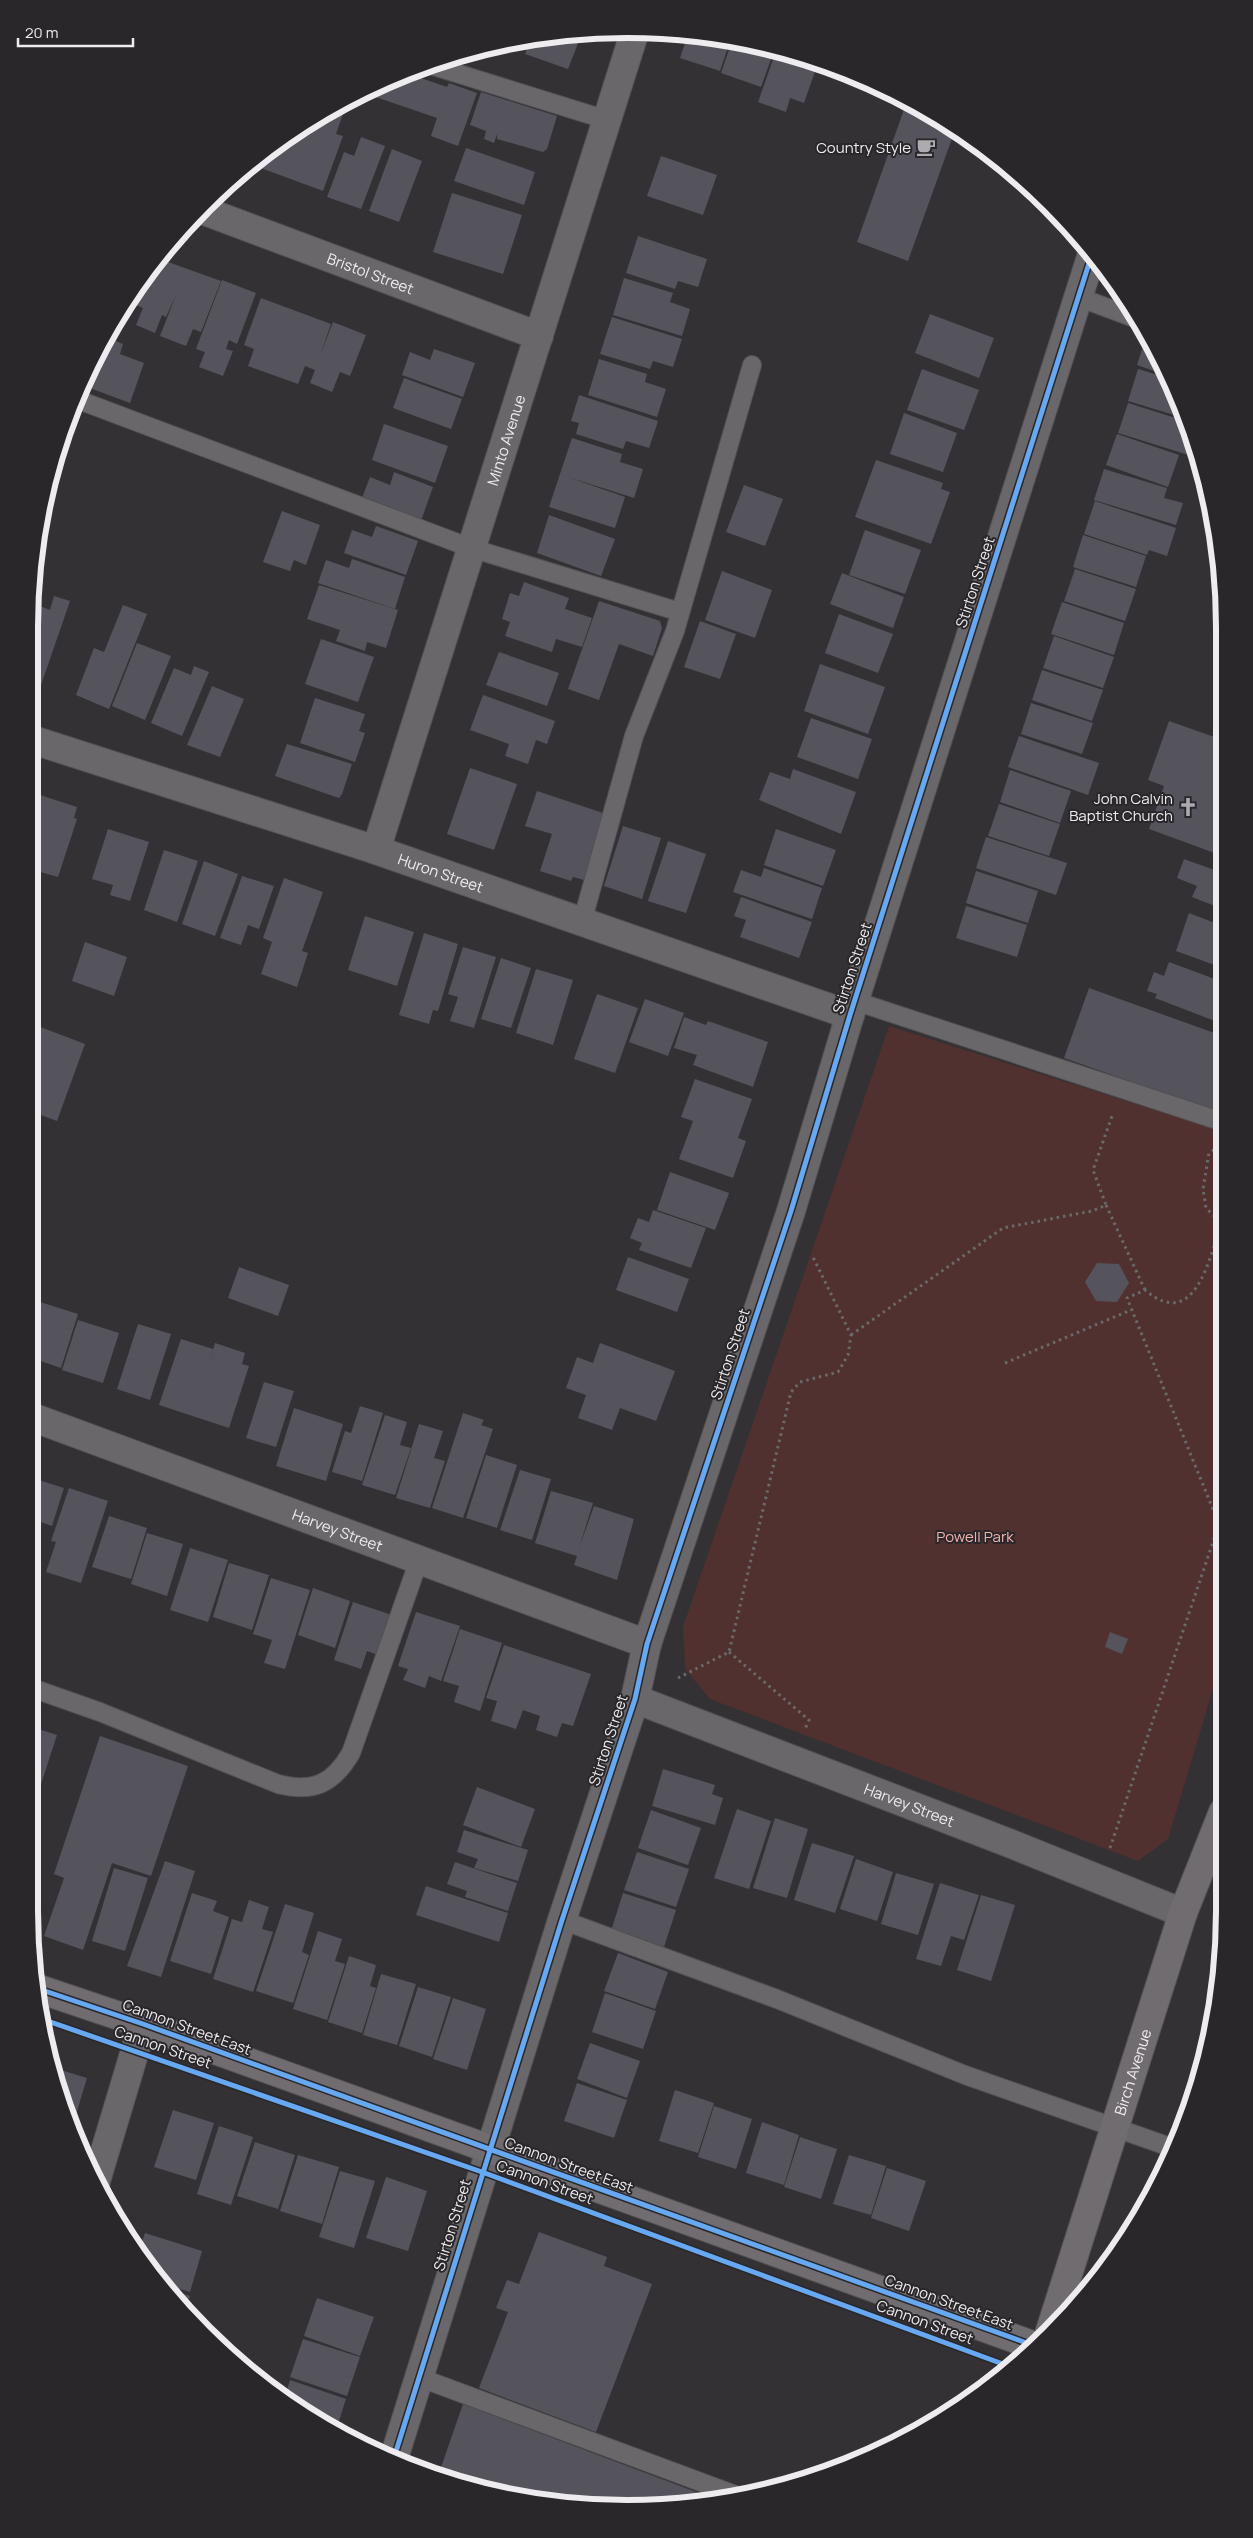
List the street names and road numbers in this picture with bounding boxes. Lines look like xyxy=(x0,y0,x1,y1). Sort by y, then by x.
street label: Bristol Street xyxy=(324,247,417,299)
street label: Minto Avenue xyxy=(481,392,530,488)
street label: Stirton Street xyxy=(950,534,1000,630)
street label: Huron Street xyxy=(395,848,486,897)
street label: Stirton Street xyxy=(827,920,877,1016)
street label: Stirton Street xyxy=(705,1306,755,1402)
street label: Harvey Street xyxy=(289,1504,386,1556)
street label: Stirton Street xyxy=(583,1692,633,1788)
street label: Harvey Street xyxy=(861,1778,957,1832)
street label: Cannon Street East xyxy=(120,1995,254,2059)
street label: Cannon Street xyxy=(112,2022,214,2072)
street label: Birch Avenue xyxy=(1109,2026,1156,2118)
street label: Cannon Street East xyxy=(502,2133,636,2197)
street label: Cannon Street xyxy=(494,2156,596,2208)
street label: Stirton Street xyxy=(428,2177,476,2273)
street label: Cannon Street East xyxy=(882,2270,1016,2334)
street label: Cannon Street xyxy=(874,2296,976,2348)

